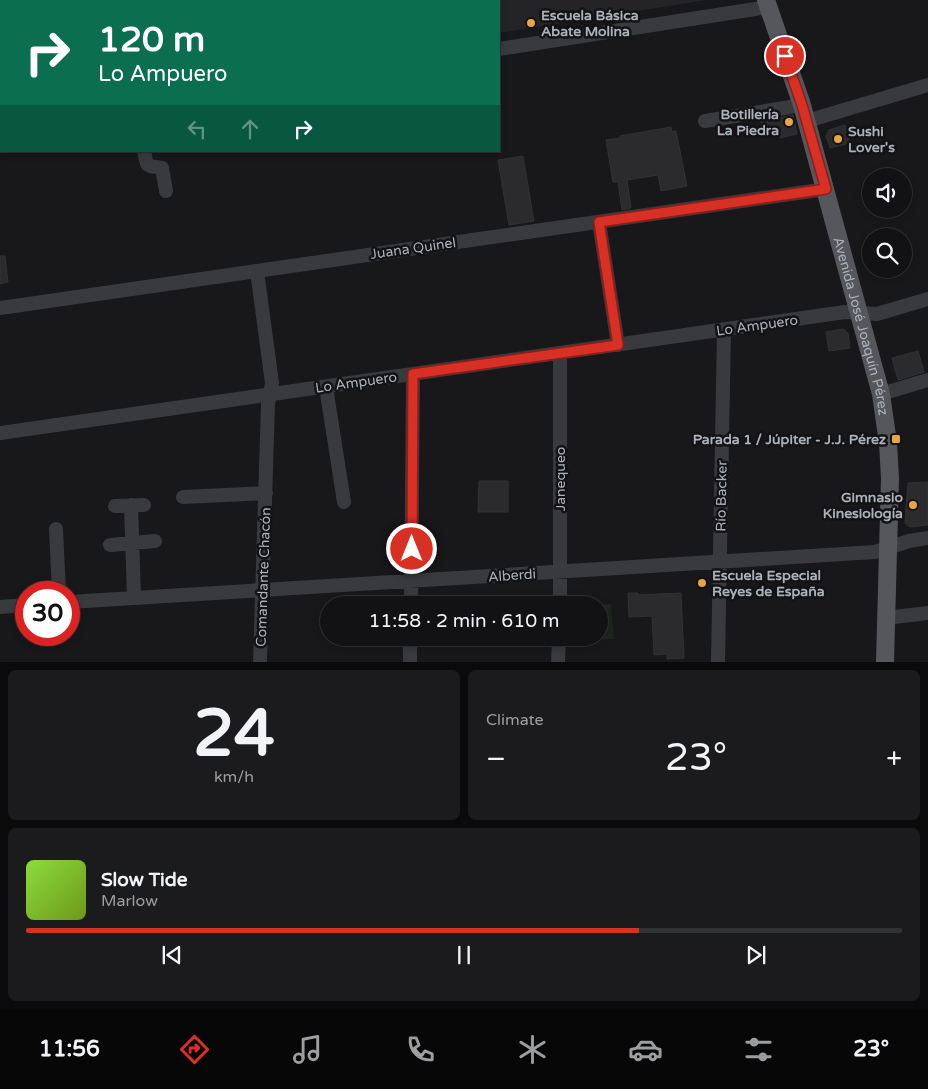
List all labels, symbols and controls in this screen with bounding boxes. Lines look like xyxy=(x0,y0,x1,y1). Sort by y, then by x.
place label: Escuela Básica Abate Molina xyxy=(541,7,639,40)
marker: Escuela Básica Abate Molina xyxy=(525,17,537,29)
text: 120 m xyxy=(98,19,205,61)
icon: right xyxy=(15,20,80,85)
pin xyxy=(764,35,806,77)
icon: arrive xyxy=(771,42,799,70)
text: Lo Ampuero xyxy=(98,61,227,87)
place label: Botillería La Piedra xyxy=(717,106,779,139)
icon: left xyxy=(183,115,211,143)
icon: ahead xyxy=(236,115,264,143)
icon: right xyxy=(289,115,317,143)
marker: Botillería La Piedra xyxy=(783,116,795,128)
place label: Sushi Lover's xyxy=(848,123,895,156)
marker: Sushi Lover's xyxy=(832,133,844,145)
map controls xyxy=(862,168,912,278)
button: sound xyxy=(862,168,912,218)
button: search xyxy=(862,228,912,278)
street label: Juana Quinel xyxy=(369,234,457,263)
street label: Avenida José Joaquín Pérez xyxy=(829,235,892,417)
street label: Lo Ampuero xyxy=(715,311,799,340)
street label: Lo Ampuero xyxy=(314,368,398,397)
place label: Parada 1 / Júpiter - J.J. Pérez xyxy=(693,431,886,448)
marker: Parada 1 / Júpiter - J.J. Pérez xyxy=(890,433,902,445)
street label: Janequeo xyxy=(552,447,569,511)
street label: Río Backer xyxy=(712,460,731,532)
place label: Gimnasio Kinesiología xyxy=(823,489,903,522)
marker: Gimnasio Kinesiología xyxy=(907,499,919,511)
street label: Comandante Chacón xyxy=(253,507,274,647)
position arrow xyxy=(385,522,437,574)
street label: Alberdi xyxy=(487,565,537,586)
place label: Escuela Especial Reyes de España xyxy=(712,567,825,600)
marker: Escuela Especial Reyes de España xyxy=(696,577,708,589)
speed limit sign: 30 xyxy=(15,581,80,646)
text: 11:58 · 2 min · 610 m xyxy=(368,610,560,632)
text: 24 xyxy=(193,695,275,774)
text: Climate xyxy=(486,710,544,730)
text: 23° xyxy=(665,735,727,781)
text: − xyxy=(486,742,506,776)
text: + xyxy=(886,742,902,776)
text: km/h xyxy=(214,767,254,787)
text: Slow Tide xyxy=(101,869,188,891)
text: Marlow xyxy=(101,891,158,911)
icon: previous xyxy=(158,941,186,969)
icon: pause xyxy=(450,941,478,969)
icon: next xyxy=(742,941,770,969)
icon: directions xyxy=(177,1032,212,1067)
icon: music xyxy=(290,1032,325,1067)
icon: phone xyxy=(403,1032,438,1067)
icon: climate xyxy=(515,1032,550,1067)
icon: car xyxy=(628,1032,663,1067)
icon: filters xyxy=(741,1032,776,1067)
text: 11:56 xyxy=(39,1036,100,1062)
text: 23° xyxy=(853,1036,889,1062)

